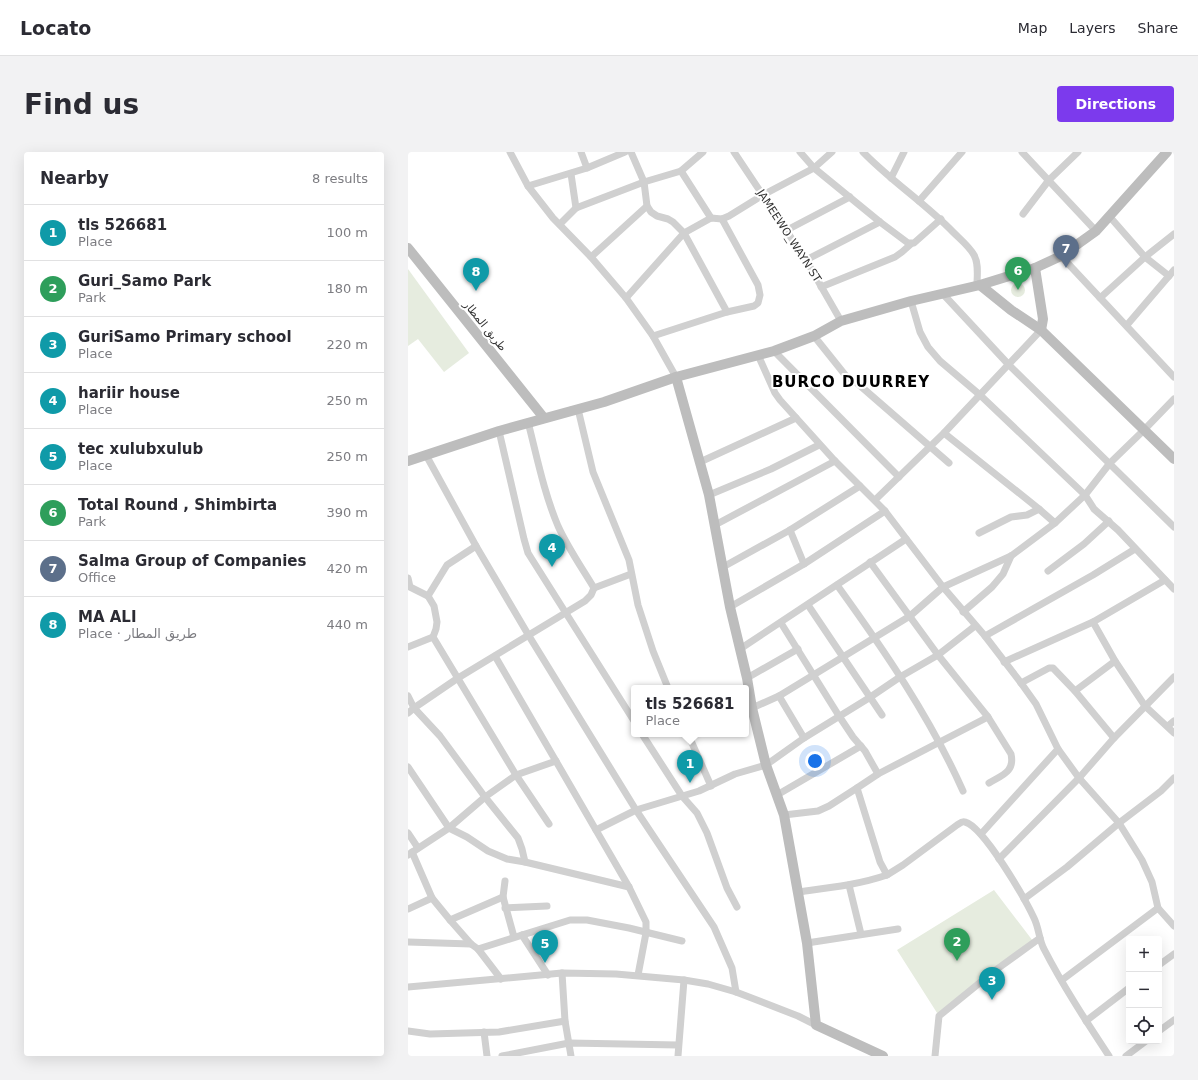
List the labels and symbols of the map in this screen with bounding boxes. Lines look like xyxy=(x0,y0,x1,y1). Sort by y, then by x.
street label: JAMEEWO_WAYN ST xyxy=(754,186,824,285)
pin: 7 xyxy=(1053,235,1079,268)
pin: 6 xyxy=(1005,257,1031,290)
pin: 8 xyxy=(463,258,489,291)
street label: طريق المطار xyxy=(459,297,509,355)
district label: BURCO DUURREY xyxy=(772,373,930,391)
pin: 4 xyxy=(539,534,565,567)
pin: 1 xyxy=(677,750,703,783)
your location xyxy=(805,751,825,771)
pin: 2 xyxy=(944,928,970,961)
pin: 5 xyxy=(532,930,558,963)
pin: 3 xyxy=(979,967,1005,1000)

